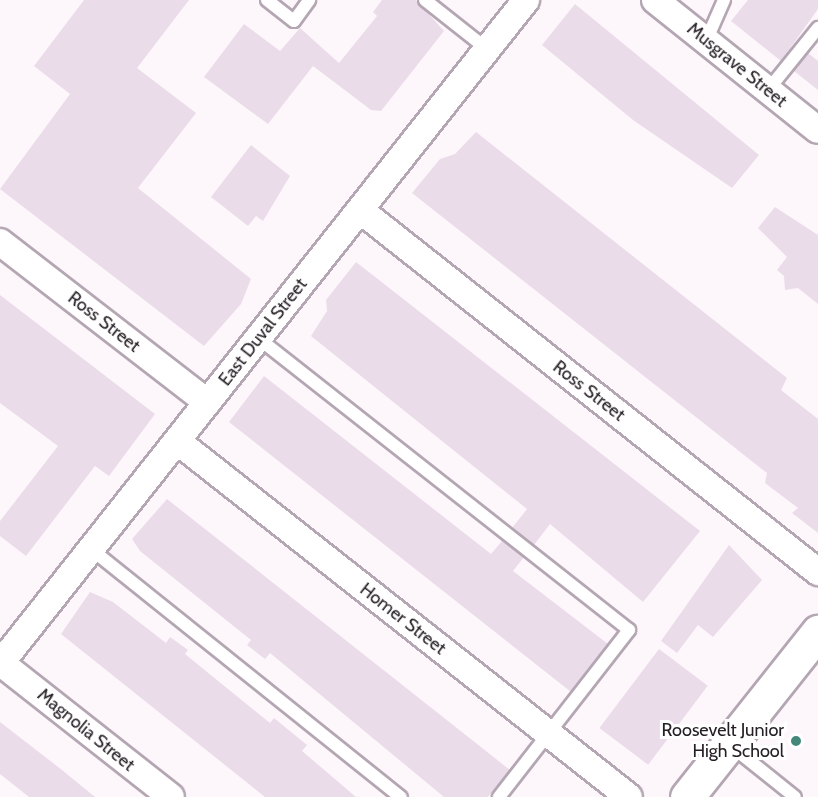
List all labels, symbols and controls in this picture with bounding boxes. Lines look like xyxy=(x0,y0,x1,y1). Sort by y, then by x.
street label: Musgrave Street xyxy=(683,18,791,112)
street label: East Duval Street xyxy=(214,274,312,390)
street label: Ross Street xyxy=(64,287,144,357)
street label: Ross Street xyxy=(549,356,629,426)
street label: Homer Street xyxy=(356,579,450,659)
street label: Magnolia Street xyxy=(33,684,139,776)
place label: Roosevelt Junior High School xyxy=(662,720,784,762)
marker: Roosevelt Junior High School xyxy=(789,734,803,748)

